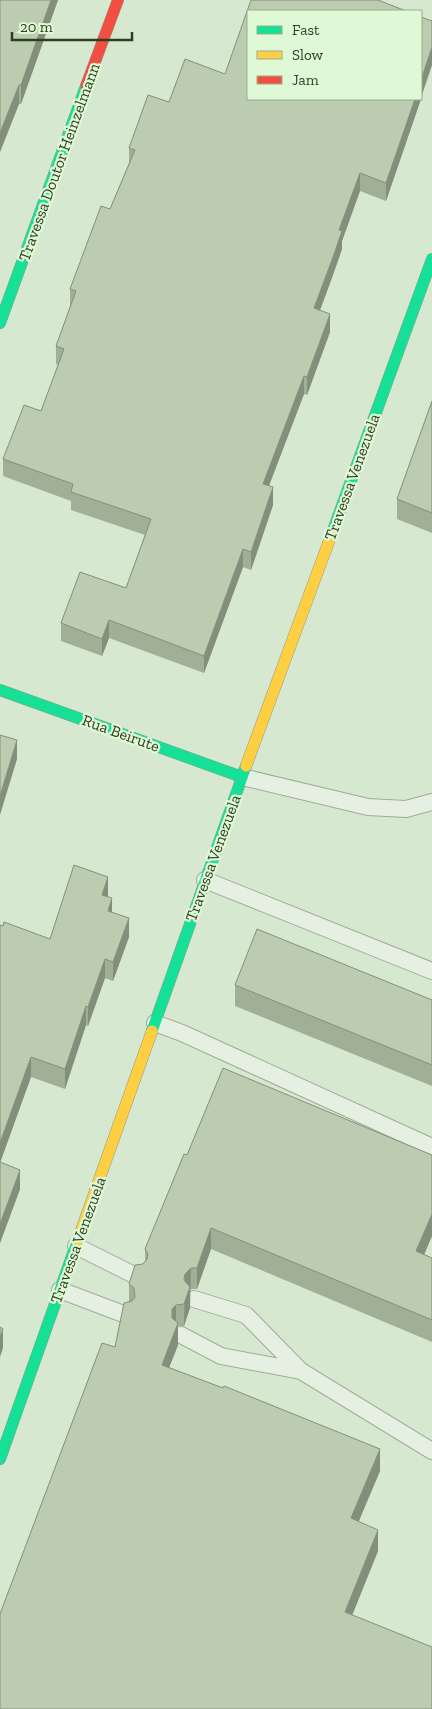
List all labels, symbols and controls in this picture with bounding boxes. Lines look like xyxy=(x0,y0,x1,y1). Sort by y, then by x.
scale bar xyxy=(12,10,132,42)
legend xyxy=(247,10,422,100)
text: 20 m xyxy=(20,18,53,36)
text: Fast xyxy=(292,21,320,39)
text: Slow xyxy=(292,46,324,64)
street label: Travessa Doutor Heinzelmann xyxy=(14,60,104,264)
text: Jam xyxy=(292,71,319,89)
street label: Travessa Venezuela xyxy=(320,411,384,543)
street label: Rua Beirute xyxy=(80,710,162,756)
street label: Travessa Venezuela xyxy=(181,792,245,924)
street label: Travessa Venezuela xyxy=(46,1174,110,1306)

